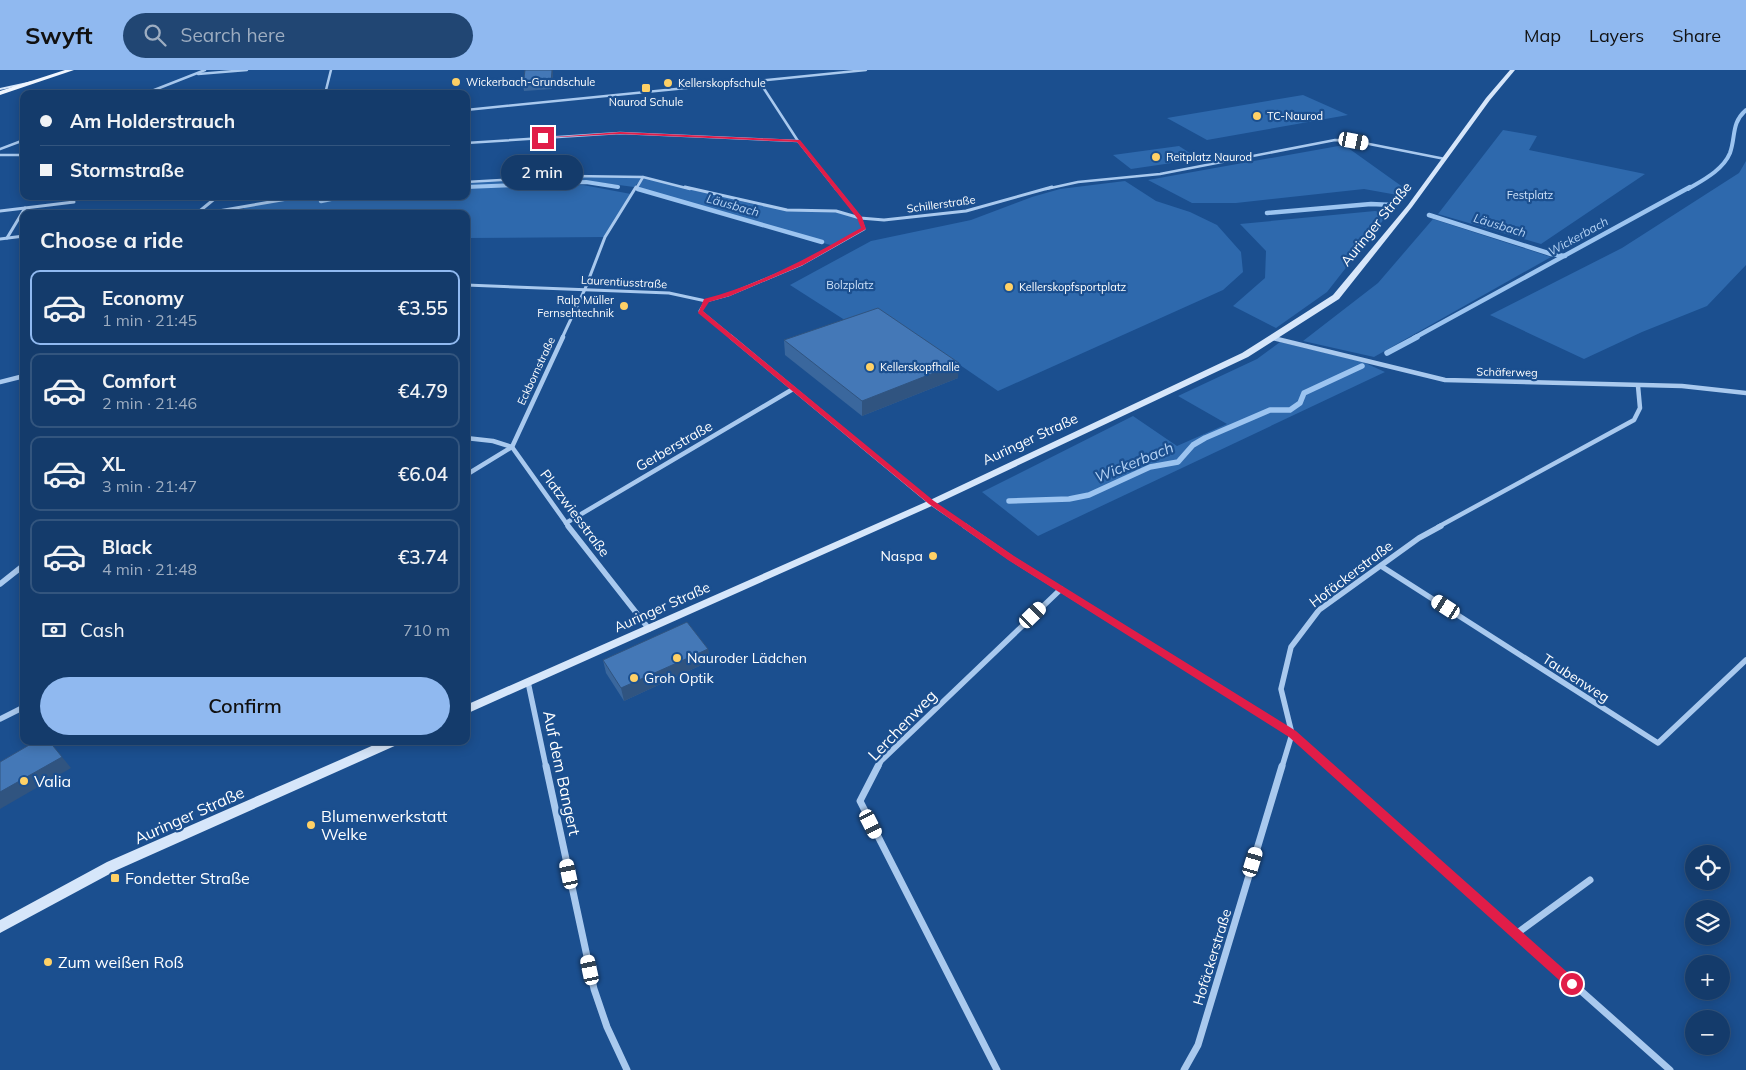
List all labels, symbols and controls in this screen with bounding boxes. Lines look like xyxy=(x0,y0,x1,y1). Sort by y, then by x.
search box xyxy=(123,13,473,58)
text: Swyft xyxy=(25,20,93,50)
icon: search xyxy=(141,21,169,49)
text: Search here xyxy=(181,23,285,47)
text: Map xyxy=(1524,24,1561,47)
text: Layers xyxy=(1589,24,1644,47)
text: Share xyxy=(1672,24,1721,47)
place label: Wickerbach-Grundschule xyxy=(466,75,595,89)
marker: Wickerbach-Grundschule xyxy=(450,76,462,88)
place label: Kellerskopfschule xyxy=(678,76,766,90)
marker: Kellerskopfschule xyxy=(662,77,674,89)
marker: Naurod Schule xyxy=(640,82,652,94)
place label: Naurod Schule xyxy=(609,95,683,109)
text: Am Holderstrauch xyxy=(70,109,235,133)
place label: TC-Naurod xyxy=(1267,109,1323,123)
marker: TC-Naurod xyxy=(1251,110,1263,122)
route end xyxy=(532,127,554,149)
car xyxy=(1337,131,1370,151)
place label: Reitplatz Naurod xyxy=(1166,150,1252,164)
marker: Reitplatz Naurod xyxy=(1150,151,1162,163)
callout: 2 min xyxy=(502,156,584,190)
text: Stormstraße xyxy=(70,158,184,182)
text: 2 min xyxy=(521,162,563,182)
street label: Auringer Straße xyxy=(1337,178,1415,270)
park label: Festplatz xyxy=(1507,188,1554,202)
water label: Läusbach xyxy=(705,190,761,220)
street label: Schillerstraße xyxy=(906,192,976,216)
water label: Läusbach xyxy=(1472,210,1528,240)
water label: Wickerbach xyxy=(1545,213,1611,259)
text: Choose a ride xyxy=(40,226,183,254)
street label: Laurentiusstraße xyxy=(581,273,667,291)
park label: Bolzplatz xyxy=(826,278,874,292)
place label: Kellerskopfsportplatz xyxy=(1019,280,1127,294)
marker: Kellerskopfsportplatz xyxy=(1003,281,1015,293)
icon: car xyxy=(42,285,87,330)
text: Economy xyxy=(102,286,184,310)
place label: Ralp Müller Fernsehtechnik xyxy=(537,293,614,320)
text: €3.55 xyxy=(398,296,448,320)
marker: Ralp Müller Fernsehtechnik xyxy=(618,300,630,312)
text: 1 min · 21:45 xyxy=(102,310,197,330)
street label: Eckbornstraße xyxy=(514,335,558,407)
place label: Kellerskopfhalle xyxy=(880,360,960,374)
marker: Kellerskopfhalle xyxy=(864,361,876,373)
street label: Schäferweg xyxy=(1476,364,1538,380)
icon: car xyxy=(42,368,87,413)
text: Comfort xyxy=(102,369,176,393)
text: €4.79 xyxy=(398,379,448,403)
text: 2 min · 21:46 xyxy=(102,393,197,413)
street label: Auringer Straße xyxy=(979,409,1081,469)
street label: Gerberstraße xyxy=(632,417,716,475)
water label: Wickerbach xyxy=(1092,438,1176,486)
icon: car xyxy=(42,451,87,496)
text: XL xyxy=(102,452,125,476)
text: €6.04 xyxy=(398,462,448,486)
street label: Platzwiesstraße xyxy=(536,466,614,560)
text: 3 min · 21:47 xyxy=(102,476,197,496)
icon: car xyxy=(42,534,87,579)
text: Black xyxy=(102,535,152,559)
street label: Hofäckerstraße xyxy=(1306,537,1396,611)
text: €3.74 xyxy=(398,545,448,569)
place label: Naspa xyxy=(880,547,923,565)
marker: Naspa xyxy=(927,550,939,562)
text: 4 min · 21:48 xyxy=(102,559,197,579)
street label: Auringer Straße xyxy=(611,578,713,636)
car xyxy=(1429,593,1462,621)
car xyxy=(1016,599,1049,631)
icon: cash xyxy=(40,616,68,644)
text: Cash xyxy=(80,618,125,642)
text: 710 m xyxy=(403,620,450,640)
place label: Nauroder Lädchen xyxy=(687,649,807,667)
street label: Taubenweg xyxy=(1539,650,1613,706)
marker: Nauroder Lädchen xyxy=(671,652,683,664)
place label: Groh Optik xyxy=(644,669,714,687)
marker: Groh Optik xyxy=(628,672,640,684)
button: Confirm xyxy=(40,677,450,735)
street label: Lerchenweg xyxy=(863,686,941,764)
street label: Auf dem Bangert xyxy=(539,709,585,838)
place label: Valia xyxy=(34,771,71,791)
marker: Valia xyxy=(18,775,30,787)
street label: Auringer Straße xyxy=(131,782,247,848)
place label: Blumenwerkstatt Welke xyxy=(321,806,448,844)
car xyxy=(857,807,884,841)
marker: Blumenwerkstatt Welke xyxy=(305,819,317,831)
car xyxy=(1241,845,1264,879)
map controls xyxy=(1685,845,1730,1055)
button: locate xyxy=(1685,845,1730,890)
car xyxy=(558,858,579,890)
place label: Fondetter Straße xyxy=(125,868,250,888)
marker: Fondetter Straße xyxy=(109,872,121,884)
button: layers xyxy=(1685,900,1730,945)
street label: Hofäckerstraße xyxy=(1189,907,1235,1007)
place label: Zum weißen Roß xyxy=(58,952,184,972)
car xyxy=(579,954,600,986)
button: + xyxy=(1685,955,1730,1000)
marker: Zum weißen Roß xyxy=(42,956,54,968)
route start xyxy=(1561,973,1583,995)
button: − xyxy=(1685,1010,1730,1055)

